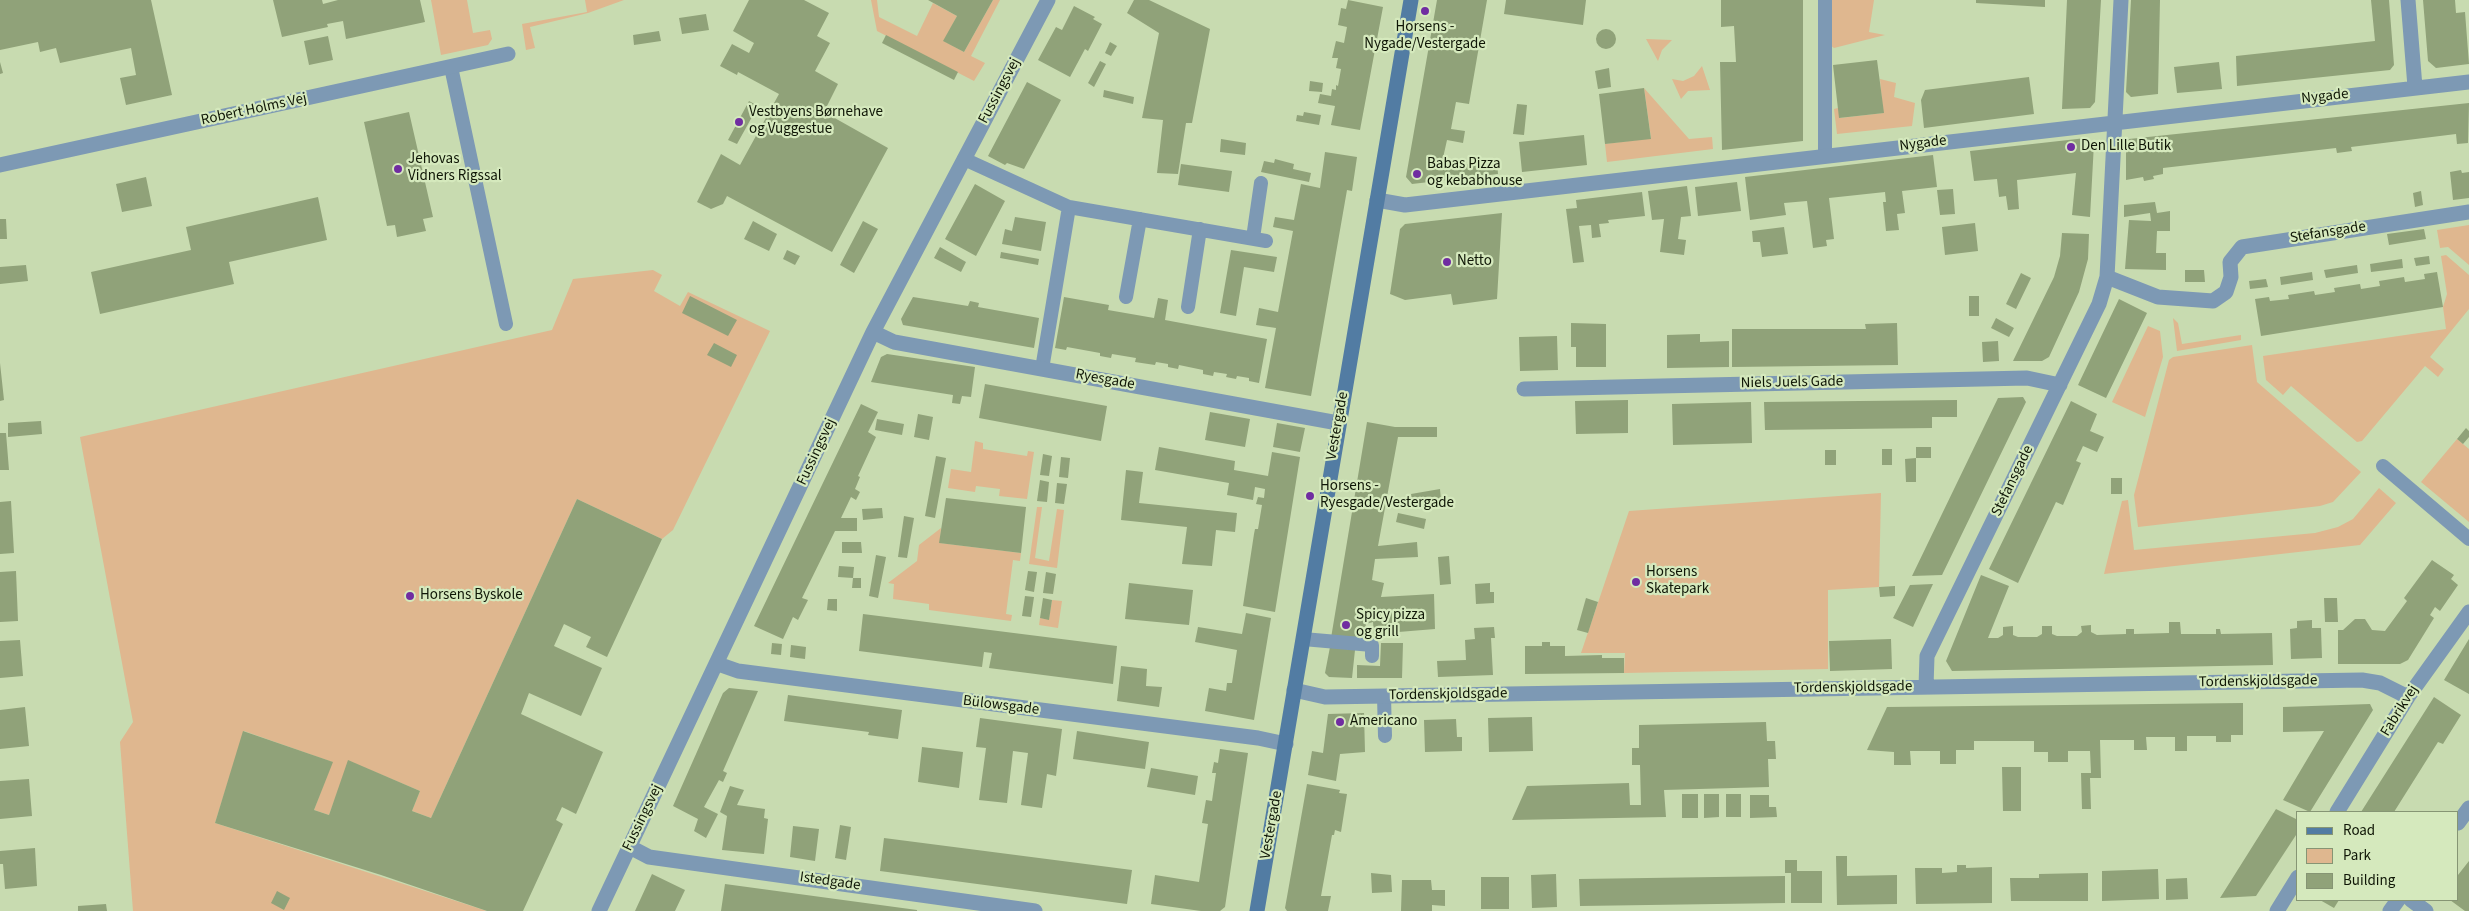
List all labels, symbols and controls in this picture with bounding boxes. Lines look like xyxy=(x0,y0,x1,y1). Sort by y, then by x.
marker: Horsens - Nygade/Vestergade xyxy=(1419,5,1431,17)
place label: Horsens - Nygade/Vestergade xyxy=(1364,19,1486,54)
street label: Fussingsvej xyxy=(975,55,1025,127)
street label: Nygade xyxy=(2301,86,2349,108)
street label: Robert Holms Vej xyxy=(199,90,309,130)
place label: Vestbyens Børnehave og Vuggestue xyxy=(749,104,883,139)
marker: Vestbyens Børnehave og Vuggestue xyxy=(733,116,745,128)
street label: Nygade xyxy=(1898,132,1948,156)
place label: Den Lille Butik xyxy=(2081,138,2171,156)
marker: Den Lille Butik xyxy=(2065,141,2077,153)
place label: Jehovas Vidners Rigssal xyxy=(408,151,502,186)
place label: Babas Pizza og kebabhouse xyxy=(1427,156,1522,191)
marker: Jehovas Vidners Rigssal xyxy=(392,163,404,175)
marker: Babas Pizza og kebabhouse xyxy=(1411,168,1423,180)
street label: Stefansgade xyxy=(2289,218,2367,248)
place label: Netto xyxy=(1457,253,1492,271)
marker: Netto xyxy=(1441,256,1453,268)
street label: Ryesgade xyxy=(1074,366,1136,394)
street label: Niels Juels Gade xyxy=(1741,373,1843,393)
street label: Vestergade xyxy=(1323,390,1353,462)
street label: Fussingsvej xyxy=(794,416,840,488)
street label: Stefansgade xyxy=(1988,443,2038,519)
place label: Horsens - Ryesgade/Vestergade xyxy=(1320,478,1454,513)
marker: Horsens - Ryesgade/Vestergade xyxy=(1304,490,1316,502)
place label: Horsens Skatepark xyxy=(1646,564,1709,599)
marker: Horsens Skatepark xyxy=(1630,576,1642,588)
place label: Horsens Byskole xyxy=(420,587,523,605)
marker: Horsens Byskole xyxy=(404,590,416,602)
place label: Spicy pizza og grill xyxy=(1356,607,1425,642)
marker: Spicy pizza og grill xyxy=(1340,619,1352,631)
street label: Tordenskjoldsgade xyxy=(2199,672,2317,692)
street label: Tordenskjoldsgade xyxy=(1794,678,1912,698)
street label: Fabrikvej xyxy=(2377,682,2423,740)
street label: Tordenskjoldsgade xyxy=(1389,685,1507,705)
street label: Bülowsgade xyxy=(962,692,1040,720)
place label: Americano xyxy=(1350,713,1417,731)
marker: Americano xyxy=(1334,716,1346,728)
street label: Fussingsvej xyxy=(619,782,667,854)
street label: Vestergade xyxy=(1257,789,1287,861)
legend xyxy=(2296,811,2459,901)
text: Road xyxy=(2343,820,2375,841)
text: Park xyxy=(2343,845,2371,866)
street label: Istedgade xyxy=(798,869,862,895)
text: Building xyxy=(2343,870,2395,891)

